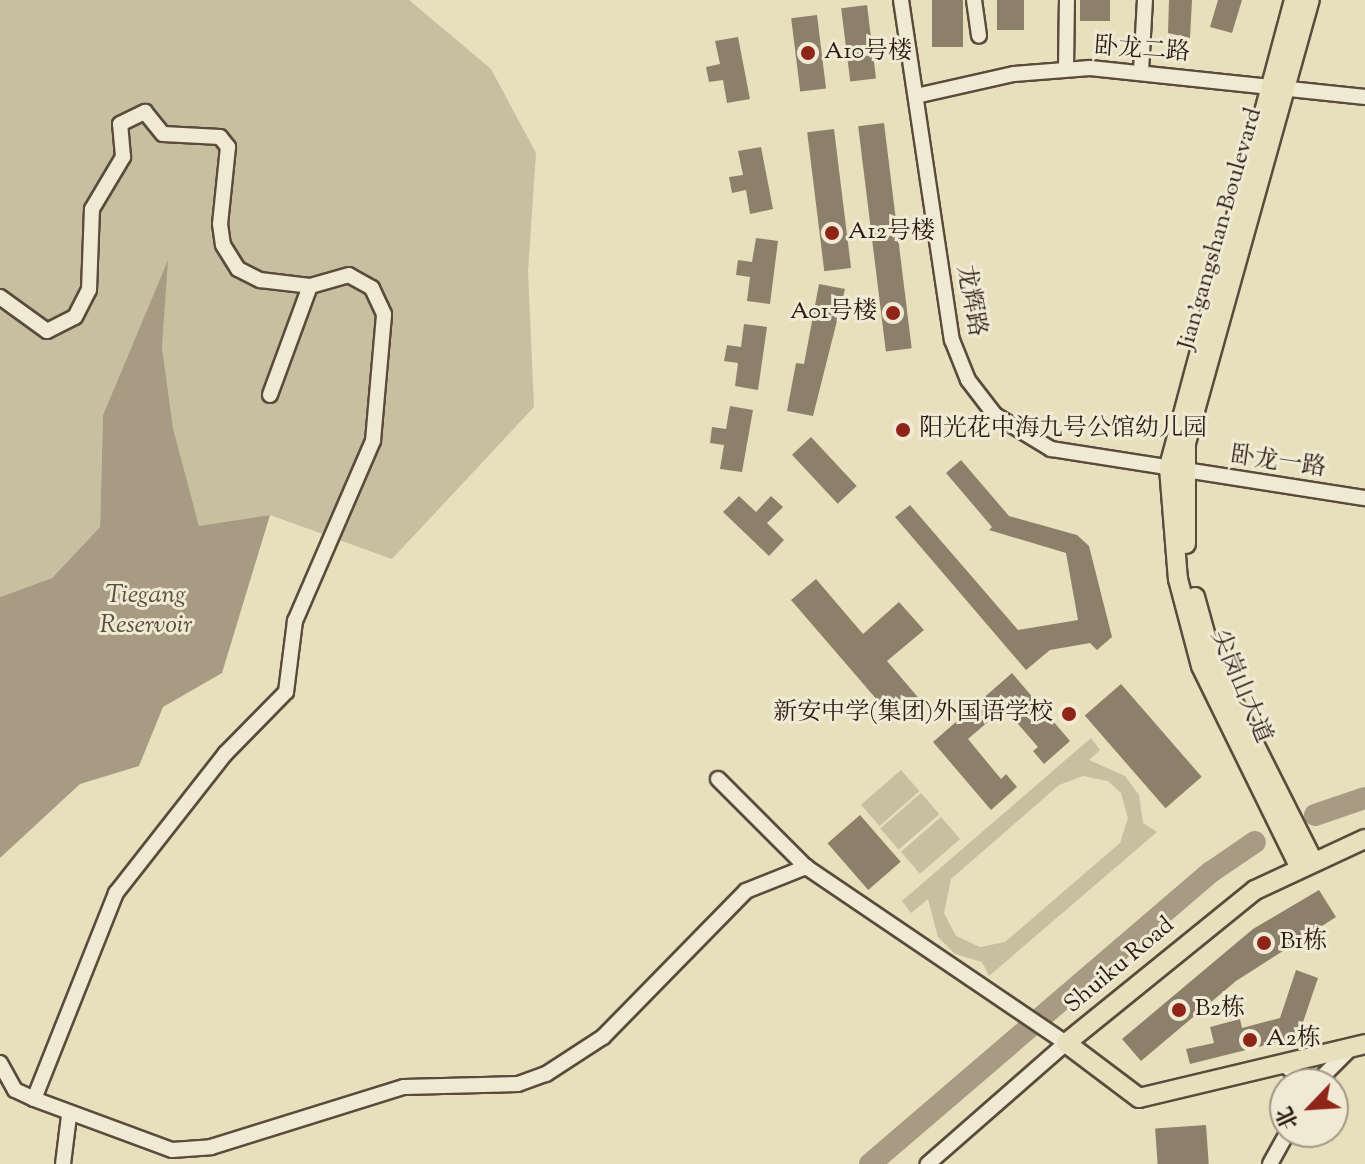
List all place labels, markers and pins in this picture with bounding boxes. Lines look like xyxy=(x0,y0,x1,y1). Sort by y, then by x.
place label: A10号楼 xyxy=(824,39,912,67)
marker: A10号楼 xyxy=(799,44,817,62)
place label: A12号楼 xyxy=(848,219,935,247)
marker: A12号楼 xyxy=(823,224,841,242)
place label: A01号楼 xyxy=(790,299,877,327)
marker: A01号楼 xyxy=(884,304,902,322)
place label: 阳光花中海九号公馆幼儿园 xyxy=(919,416,1207,444)
marker: 阳光花中海九号公馆幼儿园 xyxy=(894,421,912,439)
place label: 新安中学(集团)外国语学校 xyxy=(773,700,1053,728)
marker: 新安中学(集团)外国语学校 xyxy=(1060,705,1078,723)
place label: B1栋 xyxy=(1280,929,1327,957)
marker: B1栋 xyxy=(1255,934,1273,952)
place label: B2栋 xyxy=(1195,996,1245,1024)
marker: B2栋 xyxy=(1170,1001,1188,1019)
place label: A2栋 xyxy=(1266,1026,1321,1054)
marker: A2栋 xyxy=(1241,1031,1259,1049)

